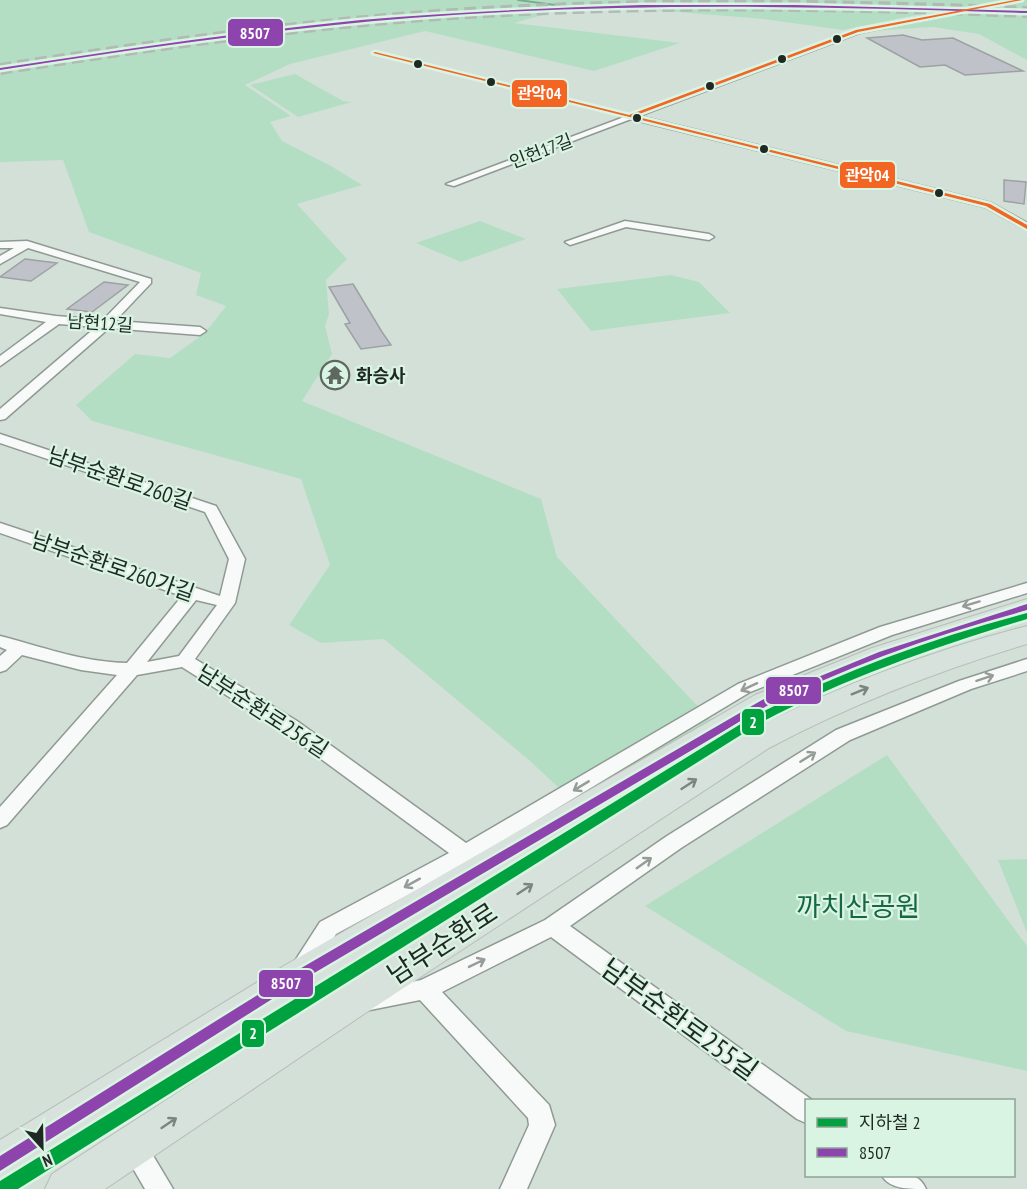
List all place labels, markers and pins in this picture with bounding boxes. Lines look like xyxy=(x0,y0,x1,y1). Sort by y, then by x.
unlabelled marker xyxy=(831,33,843,45)
unlabelled marker xyxy=(776,53,788,65)
unlabelled marker xyxy=(412,58,424,70)
unlabelled marker xyxy=(485,76,497,88)
unlabelled marker xyxy=(704,80,716,92)
unlabelled marker xyxy=(631,112,643,124)
unlabelled marker xyxy=(758,143,770,155)
unlabelled marker xyxy=(933,187,945,199)
temple icon: 화승사 xyxy=(319,359,351,391)
place label: 화승사 xyxy=(356,364,406,387)

